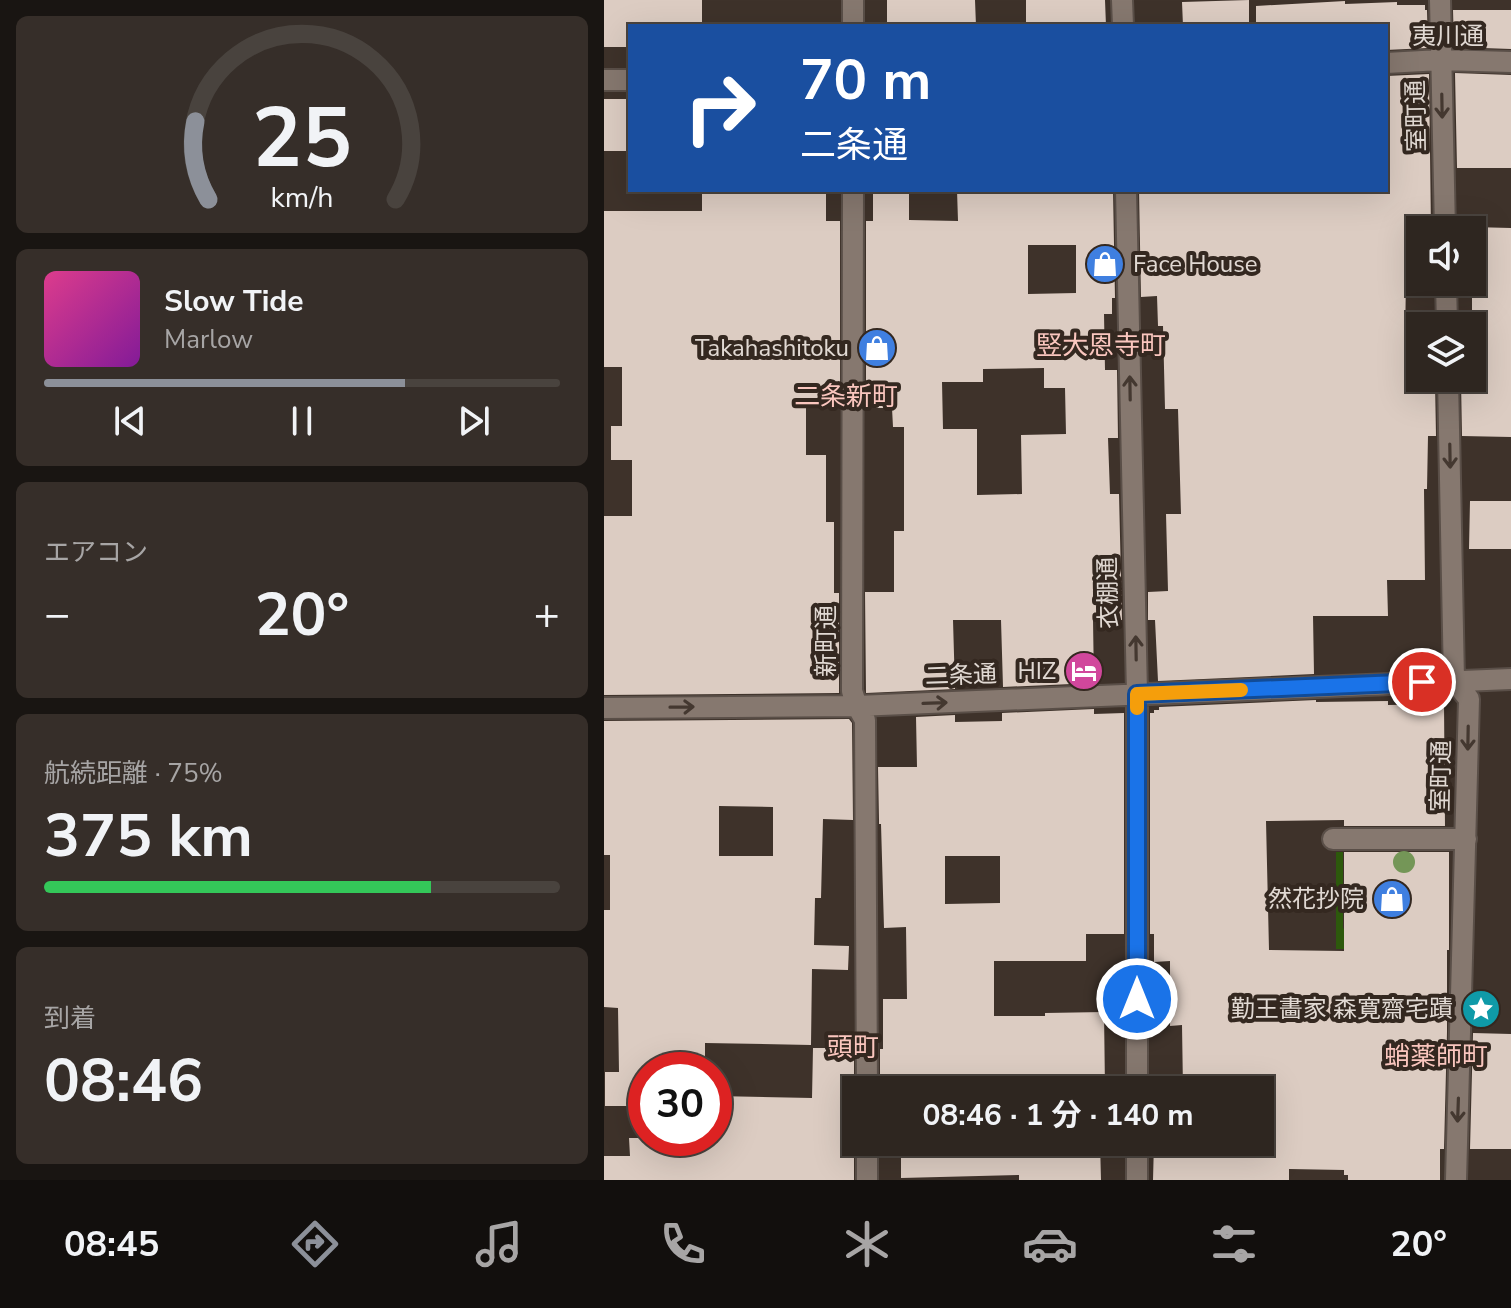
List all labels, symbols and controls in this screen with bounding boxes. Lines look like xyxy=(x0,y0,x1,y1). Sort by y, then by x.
street label: 夷川通 xyxy=(1412,20,1484,52)
text: 70 m xyxy=(800,42,931,119)
icon: right xyxy=(668,56,772,160)
street label: 室町通 xyxy=(1399,80,1433,152)
text: 25 xyxy=(252,82,352,195)
one-way arrow xyxy=(1434,92,1450,119)
text: 二条通 xyxy=(800,121,908,170)
text: km/h xyxy=(271,179,333,218)
map controls xyxy=(1406,216,1486,392)
button: sound xyxy=(1406,216,1486,296)
shop icon: Face House xyxy=(1084,243,1126,285)
place label: Face House xyxy=(1133,248,1258,280)
text: Slow Tide xyxy=(164,281,304,322)
button: layers xyxy=(1406,312,1486,392)
text: Marlow xyxy=(164,322,253,357)
shop icon: Takahashitoku xyxy=(856,327,898,369)
district label: 竪大恩寺町 xyxy=(1036,328,1166,363)
place label: Takahashitoku xyxy=(695,332,849,364)
one-way arrow xyxy=(1122,375,1138,402)
district label: 二条新町 xyxy=(794,379,898,414)
icon: previous xyxy=(108,399,152,443)
icon: pause xyxy=(280,399,324,443)
icon: next xyxy=(452,399,496,443)
one-way arrow xyxy=(1442,442,1457,469)
text: エアコン xyxy=(44,535,148,570)
street label: 衣棚通 xyxy=(1091,557,1125,629)
text: 20° xyxy=(255,574,349,656)
text: − xyxy=(44,585,70,645)
text: + xyxy=(534,585,560,645)
street label: 新町通 xyxy=(810,605,842,677)
one-way arrow xyxy=(1128,635,1143,662)
pin xyxy=(1388,648,1456,716)
hotel icon: HIZ xyxy=(1063,650,1105,692)
place label: HIZ xyxy=(1017,655,1056,687)
street label: 二条通 xyxy=(924,658,998,692)
icon: arrive xyxy=(1400,660,1444,704)
one-way arrow xyxy=(921,695,948,710)
one-way arrow xyxy=(668,699,695,715)
one-way arrow xyxy=(1461,724,1476,751)
street label: 室町通 xyxy=(1424,740,1458,812)
text: 航続距離 · 75% xyxy=(44,756,223,791)
text: 375 km xyxy=(44,795,253,877)
shop icon: 然花抄院 xyxy=(1371,878,1413,920)
place label: 然花抄院 xyxy=(1268,883,1364,915)
position arrow xyxy=(1095,957,1179,1041)
place icon: 勤王畵家 森寛齋宅蹟 xyxy=(1460,988,1502,1030)
place label: 勤王畵家 森寛齋宅蹟 xyxy=(1231,993,1453,1025)
text: 到着 xyxy=(44,1001,96,1036)
district label: 頭町 xyxy=(827,1030,879,1065)
district label: 蛸薬師町 xyxy=(1384,1039,1488,1074)
text: 08:46 xyxy=(44,1040,203,1122)
speed limit sign: 30 xyxy=(628,1052,732,1156)
text: 08:46 · 1 分 · 140 m xyxy=(922,1095,1194,1136)
one-way arrow xyxy=(1450,1096,1466,1123)
icon: directions xyxy=(287,1216,343,1272)
icon: music xyxy=(471,1216,527,1272)
icon: phone xyxy=(655,1216,711,1272)
icon: climate xyxy=(839,1216,895,1272)
icon: car xyxy=(1022,1216,1078,1272)
icon: filters xyxy=(1206,1216,1262,1272)
text: 08:45 xyxy=(64,1220,159,1269)
text: 20° xyxy=(1390,1220,1447,1269)

